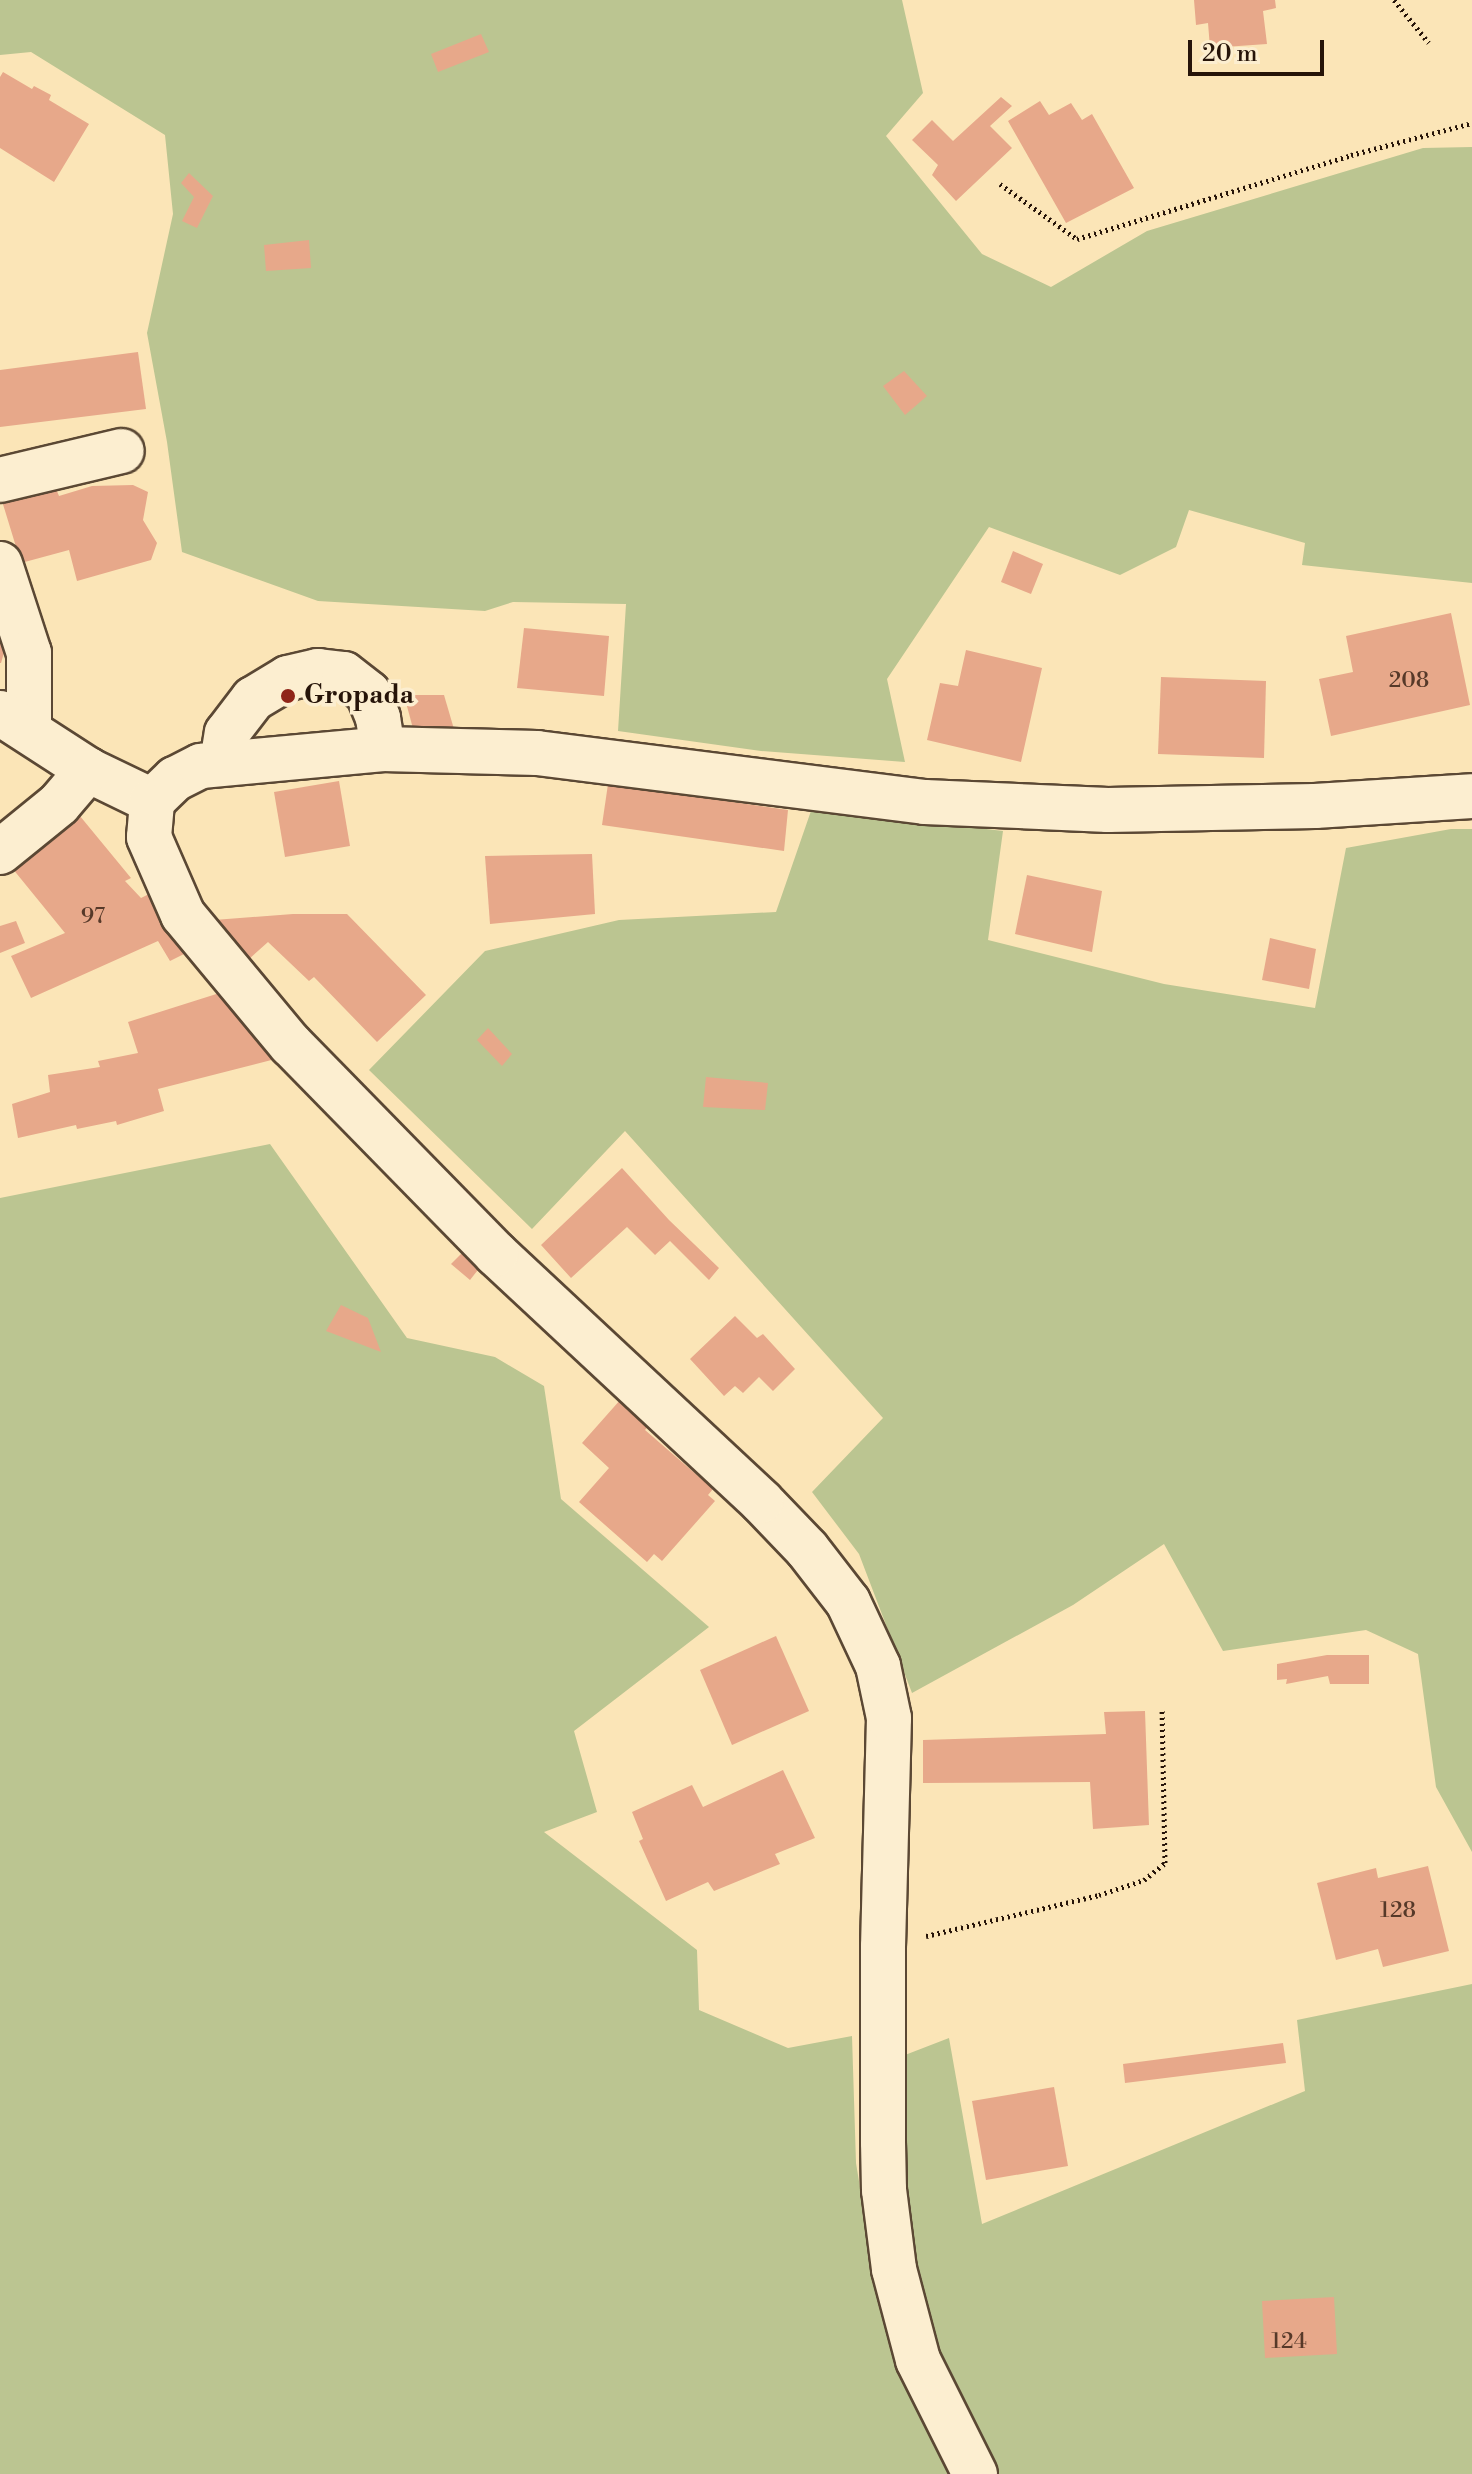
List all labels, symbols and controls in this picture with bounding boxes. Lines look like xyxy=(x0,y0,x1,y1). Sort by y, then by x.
scale bar xyxy=(1192,24,1328,74)
text: 20 m xyxy=(1202,39,1258,69)
house number: 208 xyxy=(1389,668,1429,694)
place label: Gropada xyxy=(304,680,414,712)
marker: Gropada xyxy=(279,687,297,705)
house number: 97 xyxy=(81,904,105,930)
house number: 128 xyxy=(1380,1898,1416,1924)
house number: 124 xyxy=(1271,2329,1307,2355)

